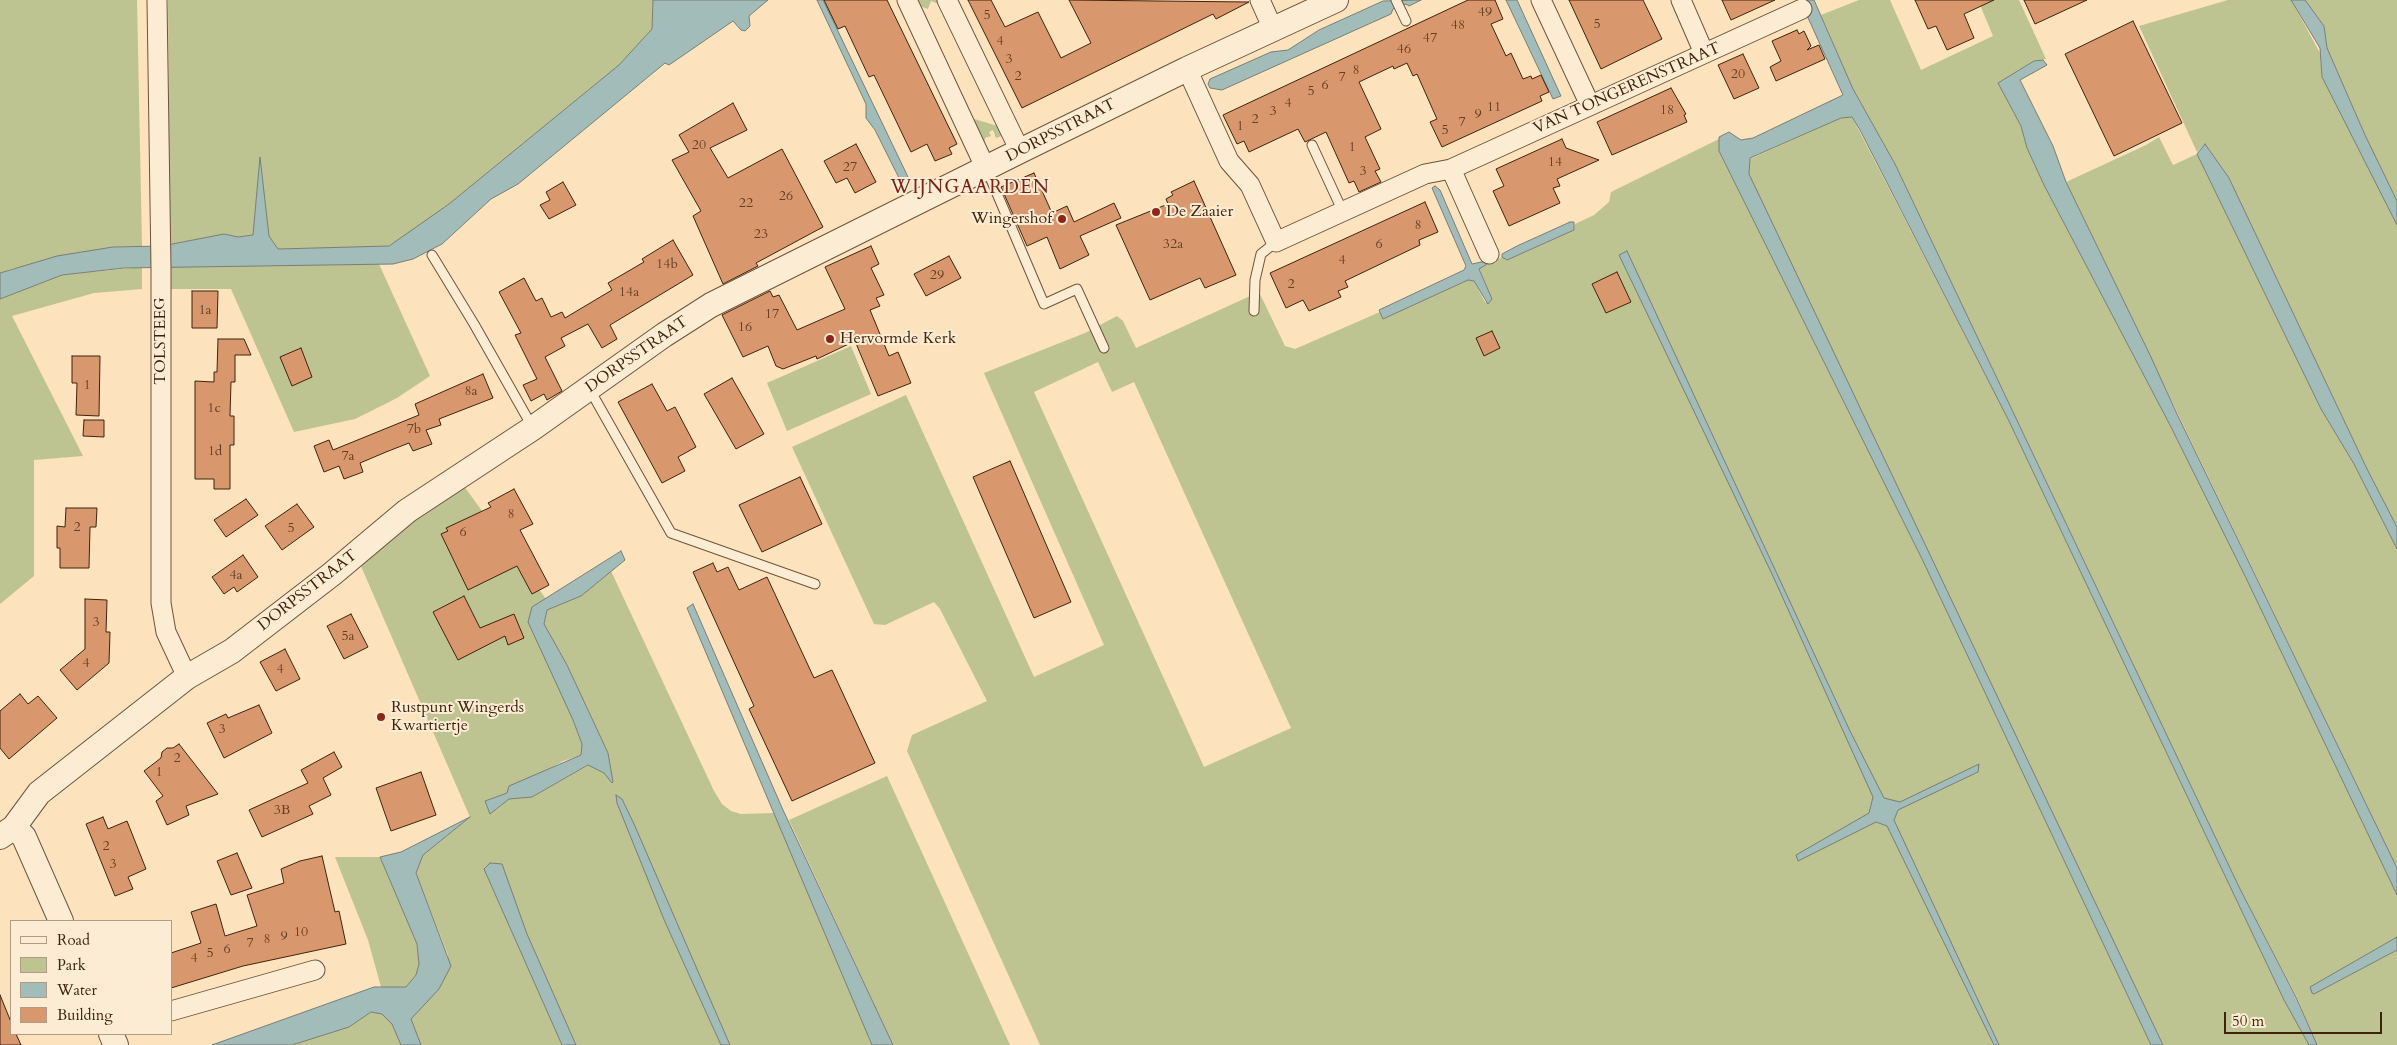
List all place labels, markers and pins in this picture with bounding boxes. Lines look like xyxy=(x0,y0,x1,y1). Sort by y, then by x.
place label: De Zaaier xyxy=(1166,202,1233,222)
marker: De Zaaier xyxy=(1150,206,1162,218)
place label: Wingershof xyxy=(971,209,1052,229)
marker: Wingershof xyxy=(1056,213,1068,225)
place label: Hervormde Kerk xyxy=(840,329,956,349)
marker: Hervormde Kerk xyxy=(824,333,836,345)
place label: Rustpunt Wingerds Kwartiertje xyxy=(391,698,524,736)
marker: Rustpunt Wingerds Kwartiertje xyxy=(375,711,387,723)

